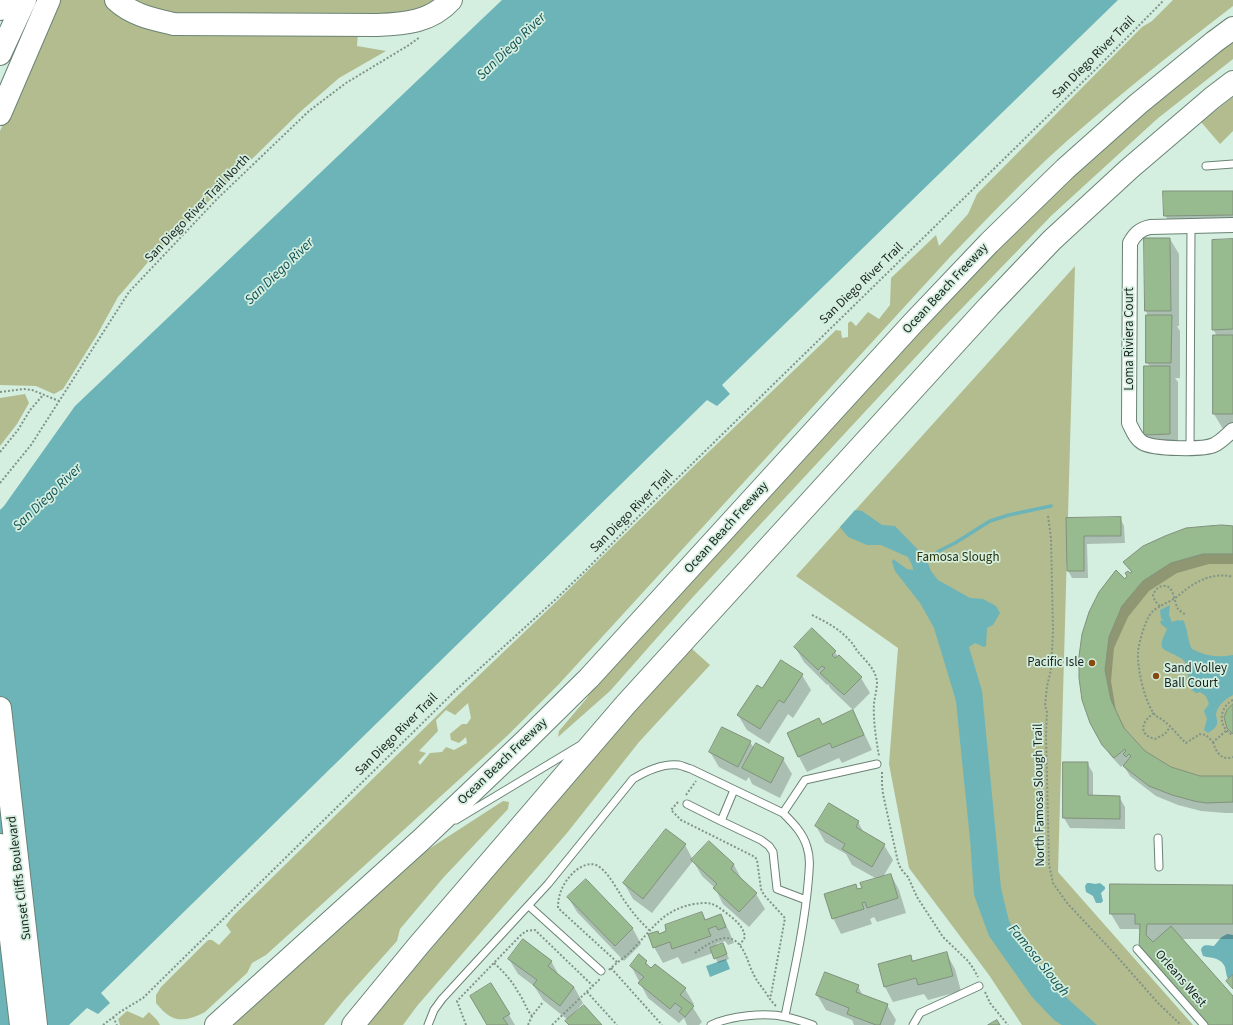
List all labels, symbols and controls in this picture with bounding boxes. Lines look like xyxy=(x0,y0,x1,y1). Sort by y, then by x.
water label: San Diego River xyxy=(474,10,550,84)
street label: San Diego River Trail xyxy=(1049,13,1139,103)
street label: San Diego River Trail North xyxy=(142,152,254,266)
water label: San Diego River xyxy=(242,235,318,309)
street label: San Diego River Trail xyxy=(817,240,907,328)
street label: Ocean Beach Freeway xyxy=(900,240,992,338)
street label: Loma Riviera Court xyxy=(1122,287,1138,391)
water label: San Diego River xyxy=(10,461,86,535)
street label: San Diego River Trail xyxy=(587,467,677,557)
street label: Ocean Beach Freeway xyxy=(682,479,772,577)
park label: Famosa Slough xyxy=(917,550,999,566)
place label: Pacific Isle xyxy=(1027,655,1084,671)
marker: Pacific Isle xyxy=(1087,658,1097,668)
place label: Sand Volley Ball Court xyxy=(1164,661,1227,692)
marker: Sand Volley Ball Court xyxy=(1151,671,1161,681)
street label: San Diego River Trail xyxy=(352,690,442,780)
street label: Ocean Beach Freeway xyxy=(455,715,551,809)
street label: North Famosa Slough Trail xyxy=(1031,723,1049,867)
street label: Sunset Cliffs Boulevard xyxy=(5,815,35,941)
water label: Famosa Slough xyxy=(1004,921,1072,1001)
street label: Orleans West xyxy=(1151,947,1209,1011)

